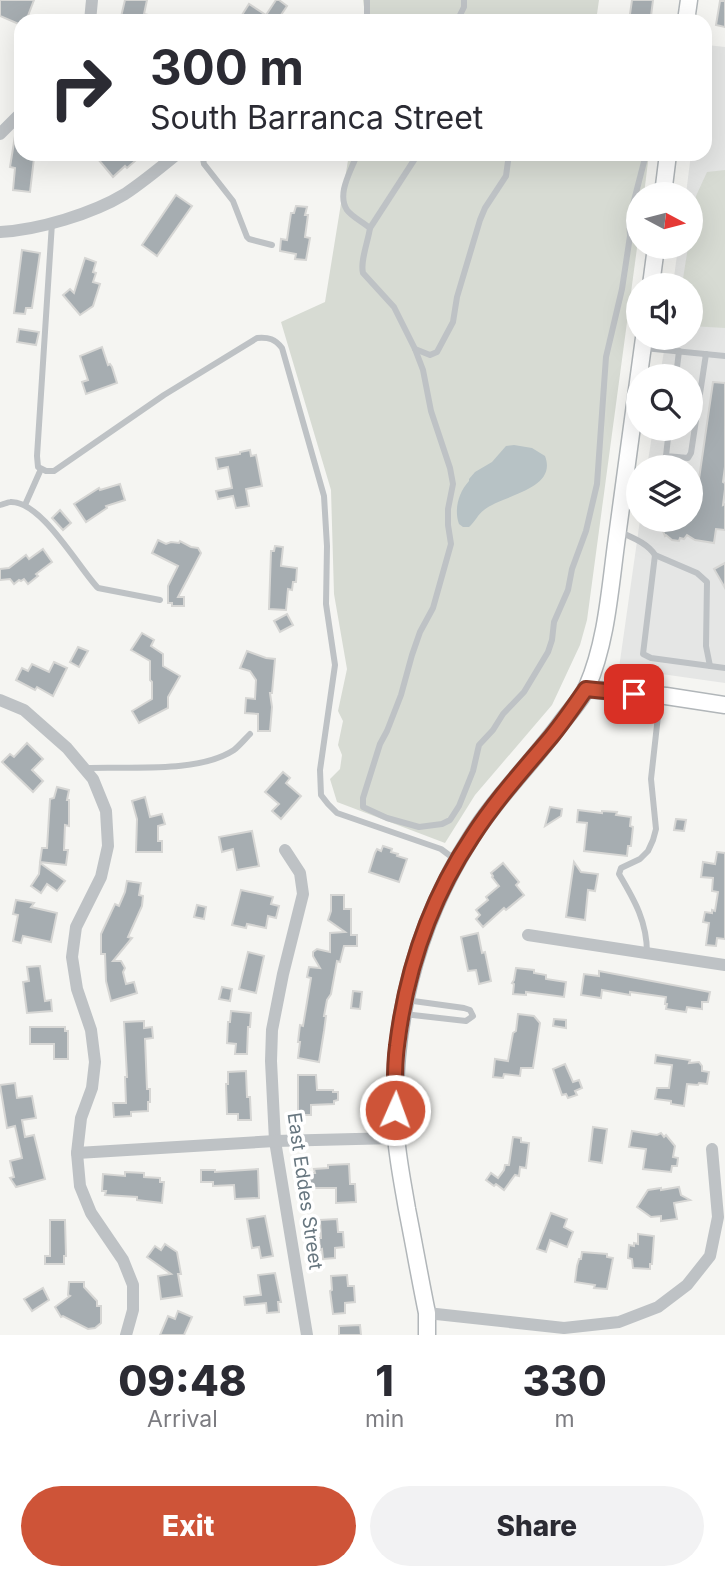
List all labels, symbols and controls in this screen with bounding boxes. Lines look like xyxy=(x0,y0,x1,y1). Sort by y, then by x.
text: 300 m xyxy=(150,38,304,97)
icon: right xyxy=(35,42,126,133)
text: South Barranca Street xyxy=(150,98,483,137)
north arrow xyxy=(626,182,704,259)
map controls xyxy=(626,182,703,532)
button: sound xyxy=(626,273,703,350)
button: search xyxy=(626,364,703,441)
button: layers xyxy=(626,455,703,532)
pin xyxy=(604,664,664,724)
icon: arrive xyxy=(615,675,653,713)
position arrow xyxy=(358,1073,432,1147)
street label: East Eddes Street xyxy=(283,1111,327,1271)
text: 09:48 xyxy=(118,1355,247,1406)
text: 1 xyxy=(375,1355,394,1406)
text: 330 xyxy=(522,1355,607,1406)
text: Arrival xyxy=(147,1405,218,1433)
text: min xyxy=(365,1405,404,1433)
text: m xyxy=(555,1405,575,1433)
button: Exit xyxy=(21,1486,356,1566)
button: Share xyxy=(370,1486,704,1566)

